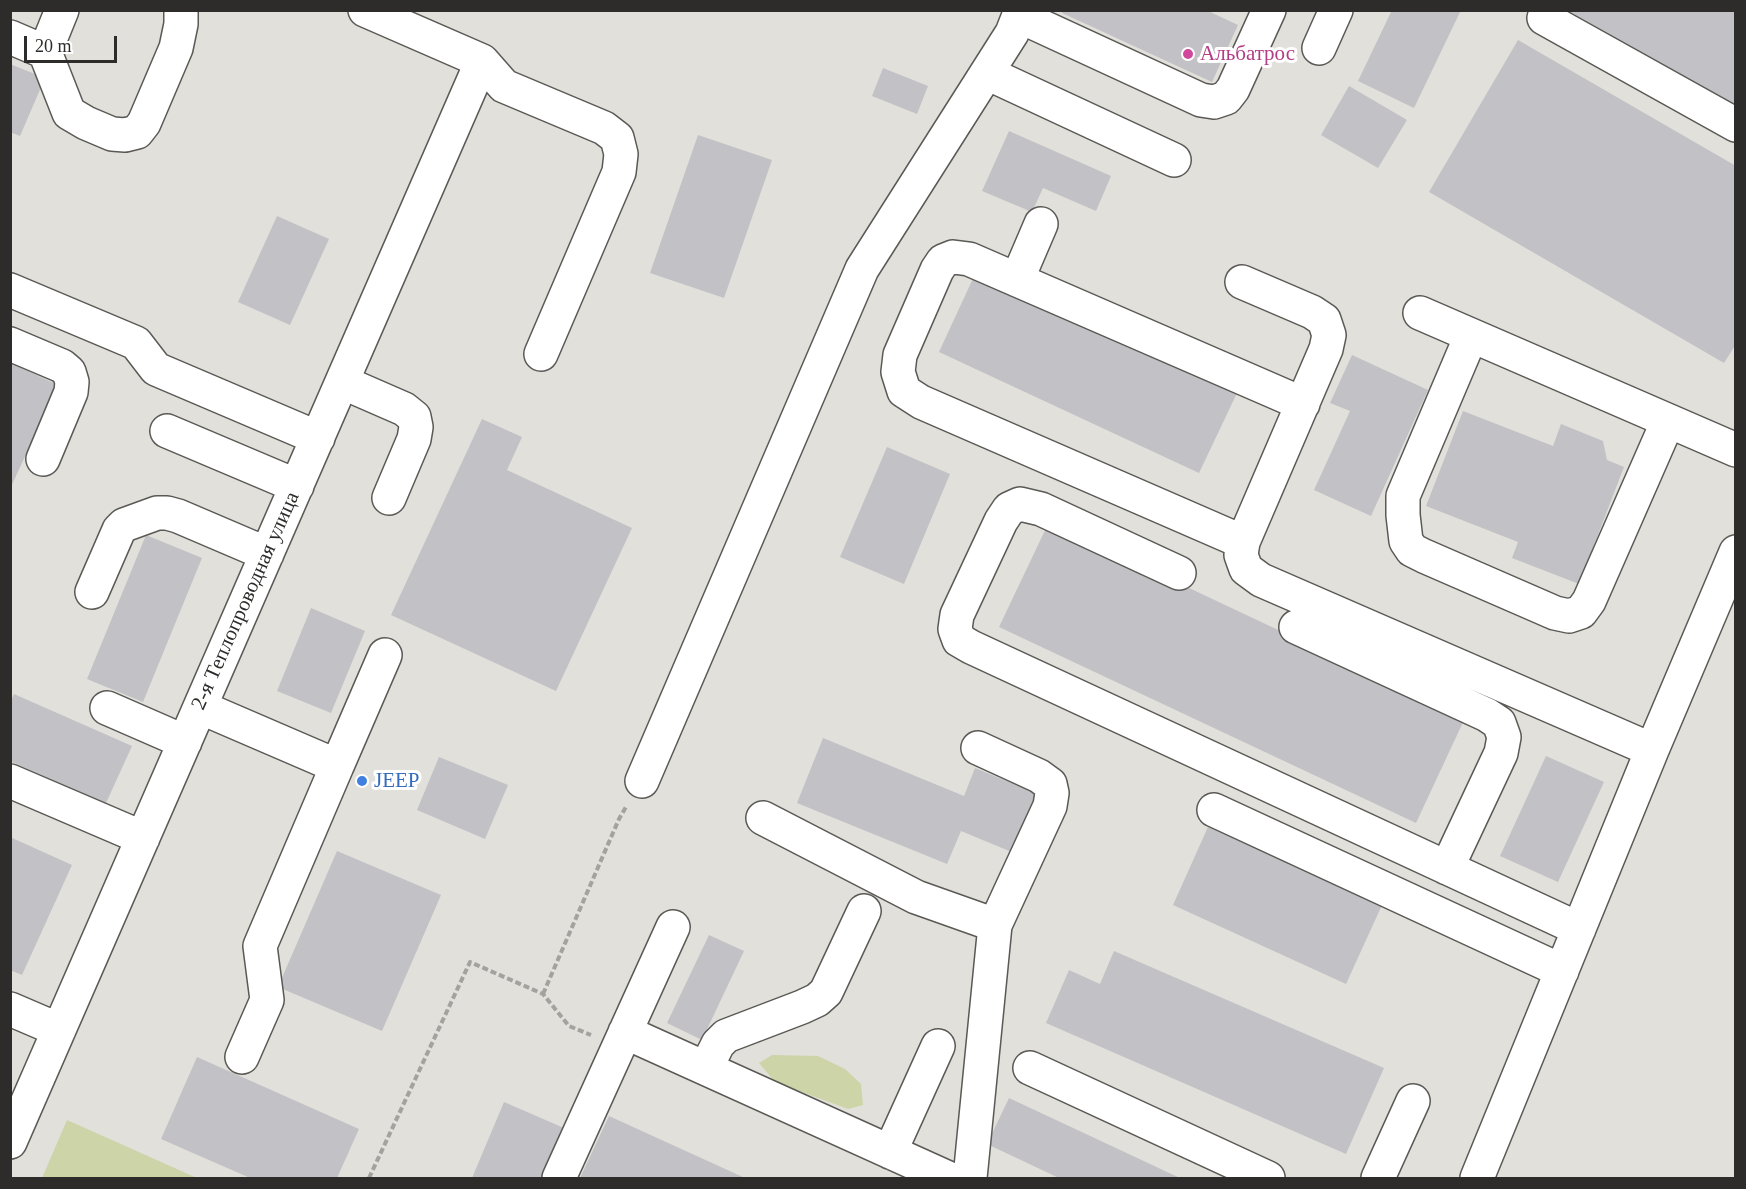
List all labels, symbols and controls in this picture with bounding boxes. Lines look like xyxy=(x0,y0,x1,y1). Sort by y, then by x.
scale bar xyxy=(27,24,120,62)
text: 20 m xyxy=(35,36,72,56)
place label: Альбатрос xyxy=(1200,41,1295,67)
marker: Альбатрос xyxy=(1181,47,1195,61)
street label: 2-я Теплопроводная улица xyxy=(187,488,305,714)
place label: JEEP xyxy=(374,768,420,794)
marker: JEEP xyxy=(355,774,369,788)

